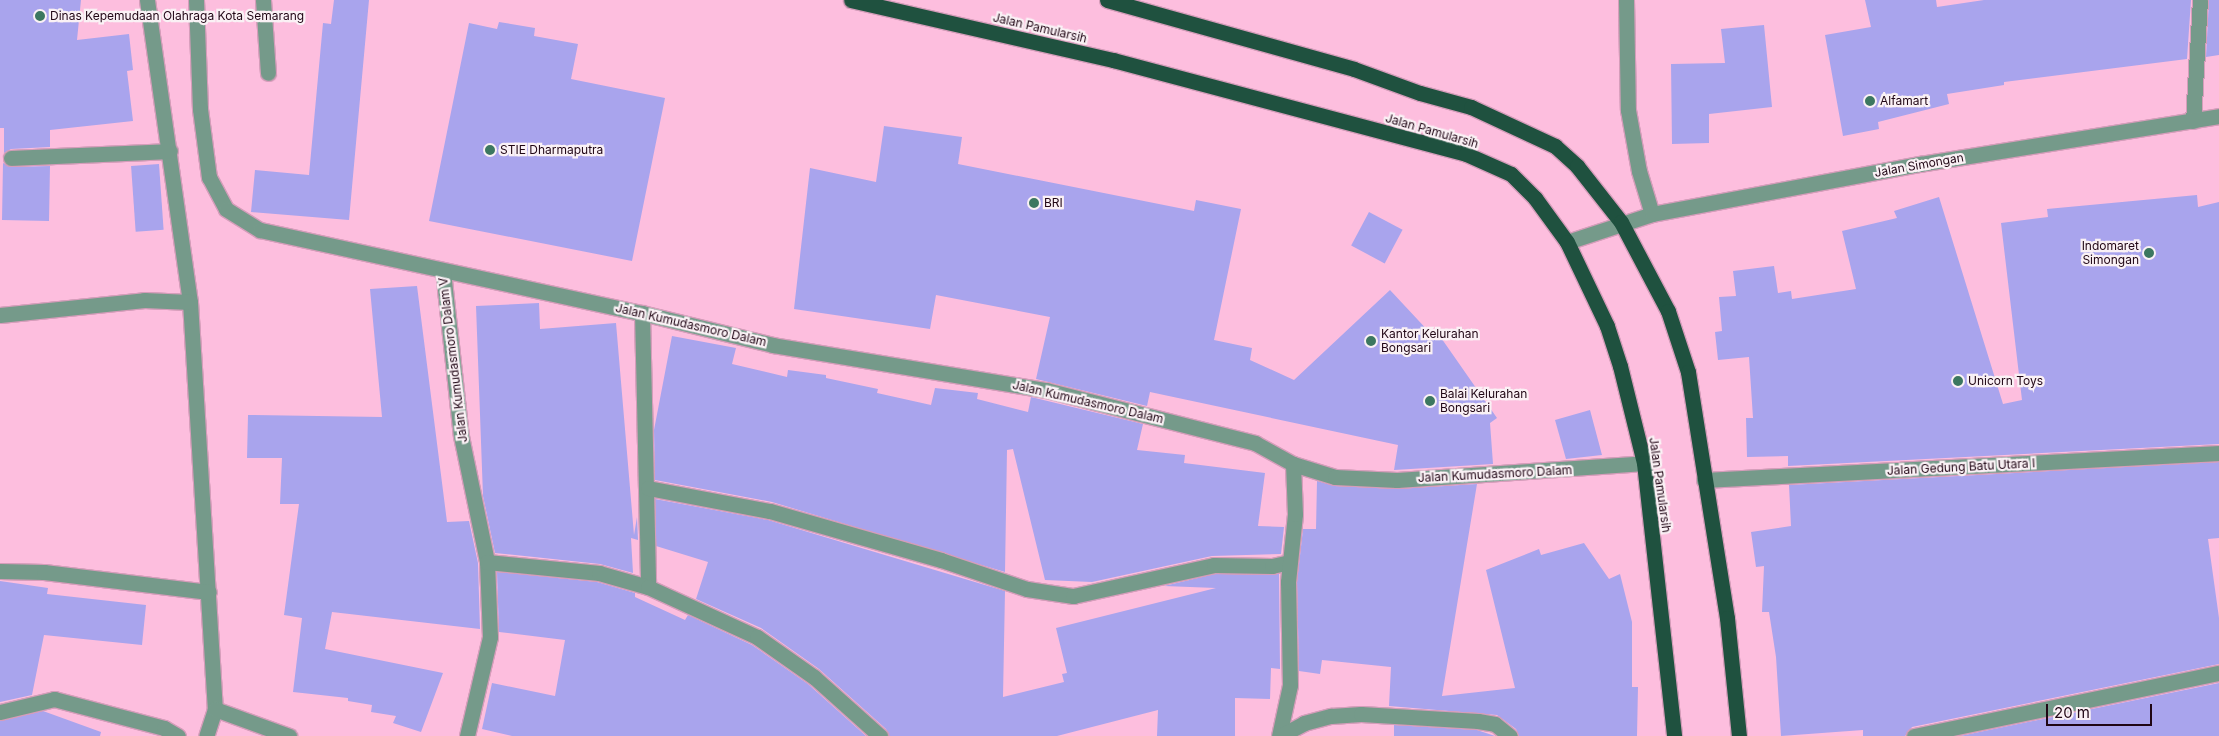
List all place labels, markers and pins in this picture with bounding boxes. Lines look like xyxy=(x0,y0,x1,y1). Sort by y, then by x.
place label: Dinas Kepemudaan Olahraga Kota Semarang xyxy=(50,9,304,23)
marker: Dinas Kepemudaan Olahraga Kota Semarang xyxy=(34,10,46,22)
place label: Alfamart xyxy=(1880,94,1928,108)
marker: Alfamart xyxy=(1864,95,1876,107)
place label: STIE Dharmaputra xyxy=(500,143,603,157)
marker: STIE Dharmaputra xyxy=(484,144,496,156)
place label: BRI xyxy=(1044,196,1063,210)
marker: BRI xyxy=(1028,197,1040,209)
place label: Indomaret Simongan xyxy=(2082,239,2139,267)
marker: Indomaret Simongan xyxy=(2143,247,2155,259)
place label: Kantor Kelurahan Bongsari xyxy=(1381,327,1479,355)
marker: Kantor Kelurahan Bongsari xyxy=(1365,335,1377,347)
place label: Unicorn Toys xyxy=(1968,374,2043,388)
marker: Unicorn Toys xyxy=(1952,375,1964,387)
place label: Balai Kelurahan Bongsari xyxy=(1440,387,1527,415)
marker: Balai Kelurahan Bongsari xyxy=(1424,395,1436,407)

